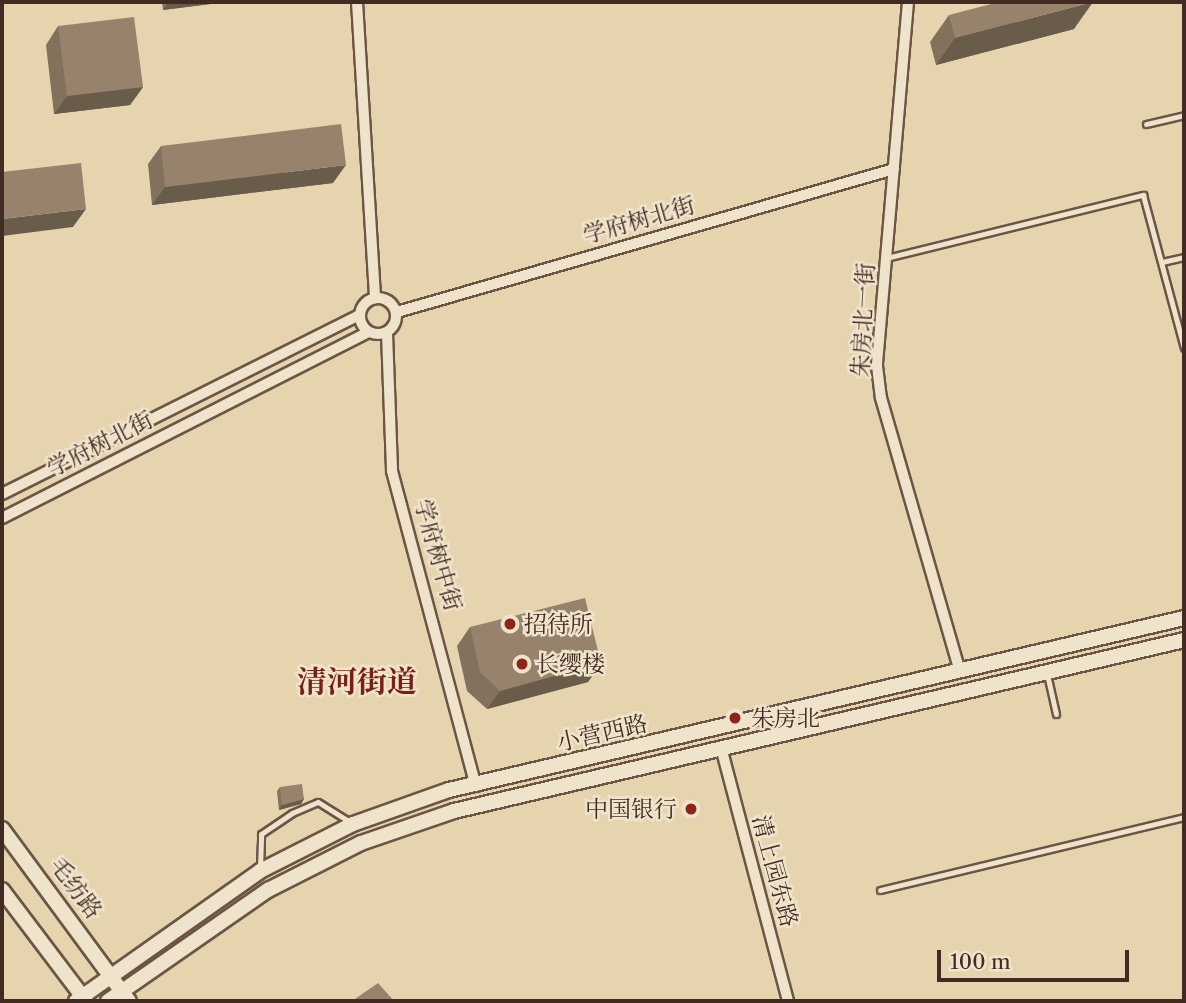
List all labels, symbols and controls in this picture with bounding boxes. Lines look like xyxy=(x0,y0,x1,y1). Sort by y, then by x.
street label: 学府树北街 xyxy=(580,191,698,249)
street label: 朱房北一街 xyxy=(846,262,880,378)
street label: 学府树北街 xyxy=(43,406,157,482)
street label: 学府树中街 xyxy=(409,496,467,614)
place label: 招待所 xyxy=(524,610,593,638)
marker: 招待所 xyxy=(502,616,518,632)
place label: 长缨楼 xyxy=(536,650,605,678)
marker: 长缨楼 xyxy=(514,656,530,672)
district label: 清河街道 xyxy=(297,664,417,700)
place label: 朱房北 xyxy=(751,704,820,732)
marker: 朱房北 xyxy=(725,708,745,728)
street label: 小营西路 xyxy=(554,709,650,757)
place label: 中国银行 xyxy=(585,795,677,823)
marker: 中国银行 xyxy=(683,801,699,817)
street label: 清上园东路 xyxy=(747,812,803,930)
street label: 毛纺路 xyxy=(44,852,108,924)
scale bar xyxy=(941,936,1134,980)
text: 100 m xyxy=(950,949,1011,974)

